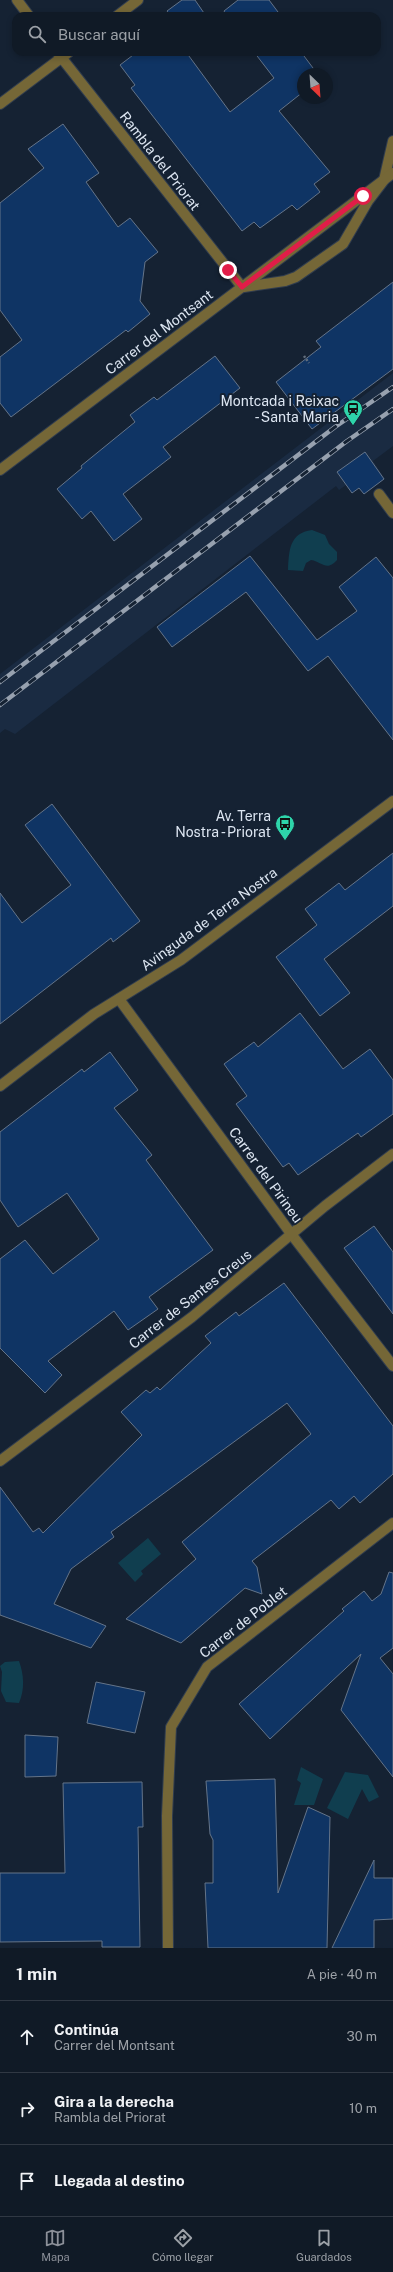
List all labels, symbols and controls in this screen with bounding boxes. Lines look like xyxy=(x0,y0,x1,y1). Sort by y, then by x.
search box xyxy=(12,12,381,56)
icon: search xyxy=(26,23,48,45)
text: Buscar aquí xyxy=(58,26,140,43)
north arrow xyxy=(297,68,333,104)
street label: Rambla del Priorat xyxy=(117,109,203,213)
route start xyxy=(354,187,372,205)
route end xyxy=(219,261,237,279)
street label: Carrer del Montsant xyxy=(102,286,216,378)
place label: Montcada i Reixac - Santa Maria xyxy=(221,393,339,425)
station icon: Montcada i Reixac - Santa Maria xyxy=(342,398,364,426)
place label: Av. Terra Nostra - Priorat xyxy=(175,808,271,840)
bus stop icon: Av. Terra Nostra - Priorat xyxy=(274,813,296,841)
street label: Avinguda de Terra Nostra xyxy=(138,864,280,974)
street label: Carrer del Pirineu xyxy=(226,1124,306,1226)
street label: Carrer de Santes Creus xyxy=(126,1246,254,1352)
street label: Carrer de Poblet xyxy=(196,1583,290,1661)
text: 1 min xyxy=(16,1964,57,1984)
text: A pie · 40 m xyxy=(307,1967,377,1982)
text: Continúa xyxy=(54,2021,119,2038)
icon: ahead xyxy=(16,2026,38,2048)
text: 30 m xyxy=(347,2029,377,2044)
text: Carrer del Montsant xyxy=(54,2038,175,2053)
text: Gira a la derecha xyxy=(54,2093,174,2110)
icon: right xyxy=(16,2098,38,2120)
text: 10 m xyxy=(349,2101,377,2116)
text: Rambla del Priorat xyxy=(54,2110,166,2125)
icon: arrive xyxy=(16,2170,38,2192)
text: Llegada al destino xyxy=(54,2172,185,2189)
tab: Mapa xyxy=(41,2227,70,2263)
tab: Cómo llegar xyxy=(152,2227,214,2263)
tab: Guardados xyxy=(296,2227,352,2263)

